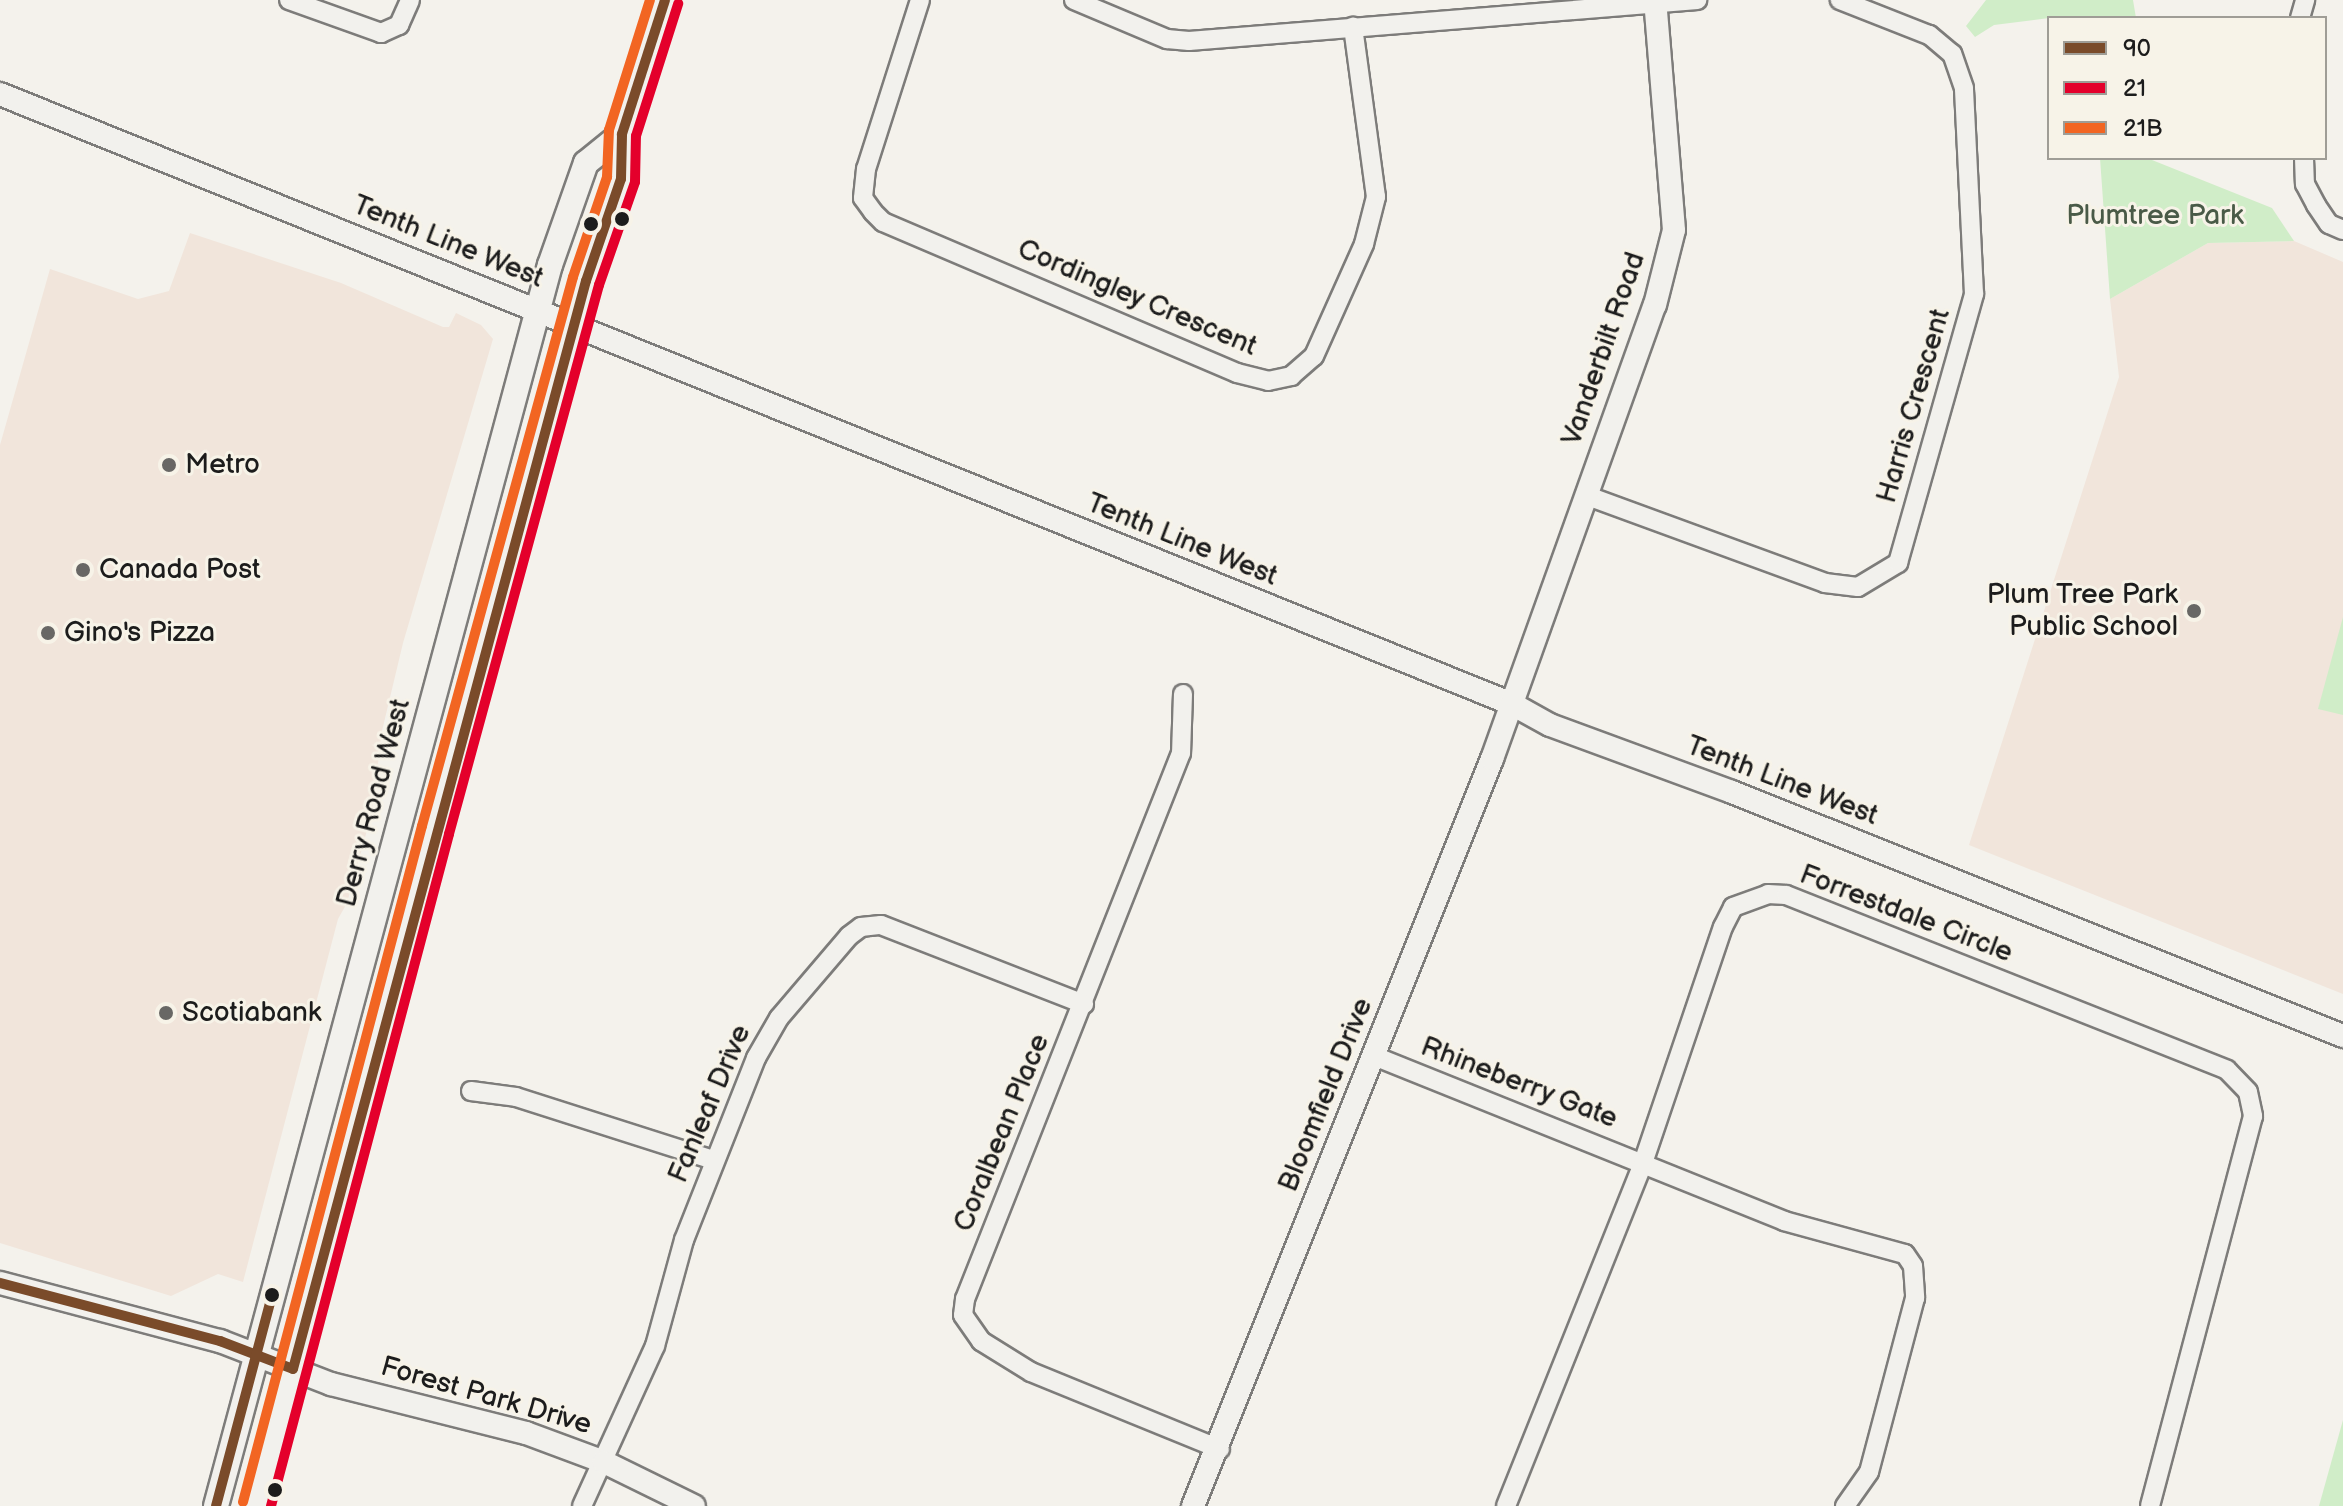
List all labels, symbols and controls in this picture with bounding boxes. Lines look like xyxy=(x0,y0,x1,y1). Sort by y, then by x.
legend xyxy=(2047,16,2327,160)
text: 90 xyxy=(2123,34,2151,63)
text: 21 xyxy=(2123,74,2146,103)
text: 21B xyxy=(2123,114,2163,143)
street label: Tenth Line West xyxy=(347,188,549,296)
park label: Plumtree Park xyxy=(2066,199,2244,233)
unlabelled marker xyxy=(614,211,630,227)
unlabelled marker xyxy=(583,216,599,232)
street label: Cordingley Crescent xyxy=(1012,232,1262,364)
street label: Vanderbilt Road xyxy=(1555,248,1653,450)
street label: Harris Crescent xyxy=(1870,305,1958,507)
place label: Metro xyxy=(185,448,260,482)
marker: Metro xyxy=(160,456,178,474)
street label: Tenth Line West xyxy=(1081,486,1283,594)
place label: Canada Post xyxy=(99,553,261,587)
marker: Canada Post xyxy=(74,561,92,579)
place label: Plum Tree Park Public School xyxy=(1986,578,2178,644)
marker: Plum Tree Park Public School xyxy=(2185,602,2203,620)
place label: Gino's Pizza xyxy=(64,616,215,650)
marker: Gino's Pizza xyxy=(39,624,57,642)
street label: Derry Road West xyxy=(330,694,418,912)
street label: Tenth Line West xyxy=(1681,729,1883,833)
street label: Forrestdale Circle xyxy=(1795,858,2017,970)
street label: Bloomfield Drive xyxy=(1272,993,1380,1197)
place label: Scotiabank xyxy=(182,996,322,1030)
marker: Scotiabank xyxy=(157,1004,175,1022)
street label: Fanleaf Drive xyxy=(662,1020,758,1188)
street label: Coralbean Place xyxy=(947,1029,1057,1237)
street label: Rhineberry Gate xyxy=(1415,1030,1623,1136)
unlabelled marker xyxy=(264,1287,280,1303)
street label: Forest Park Drive xyxy=(377,1350,595,1442)
unlabelled marker xyxy=(267,1482,283,1498)

